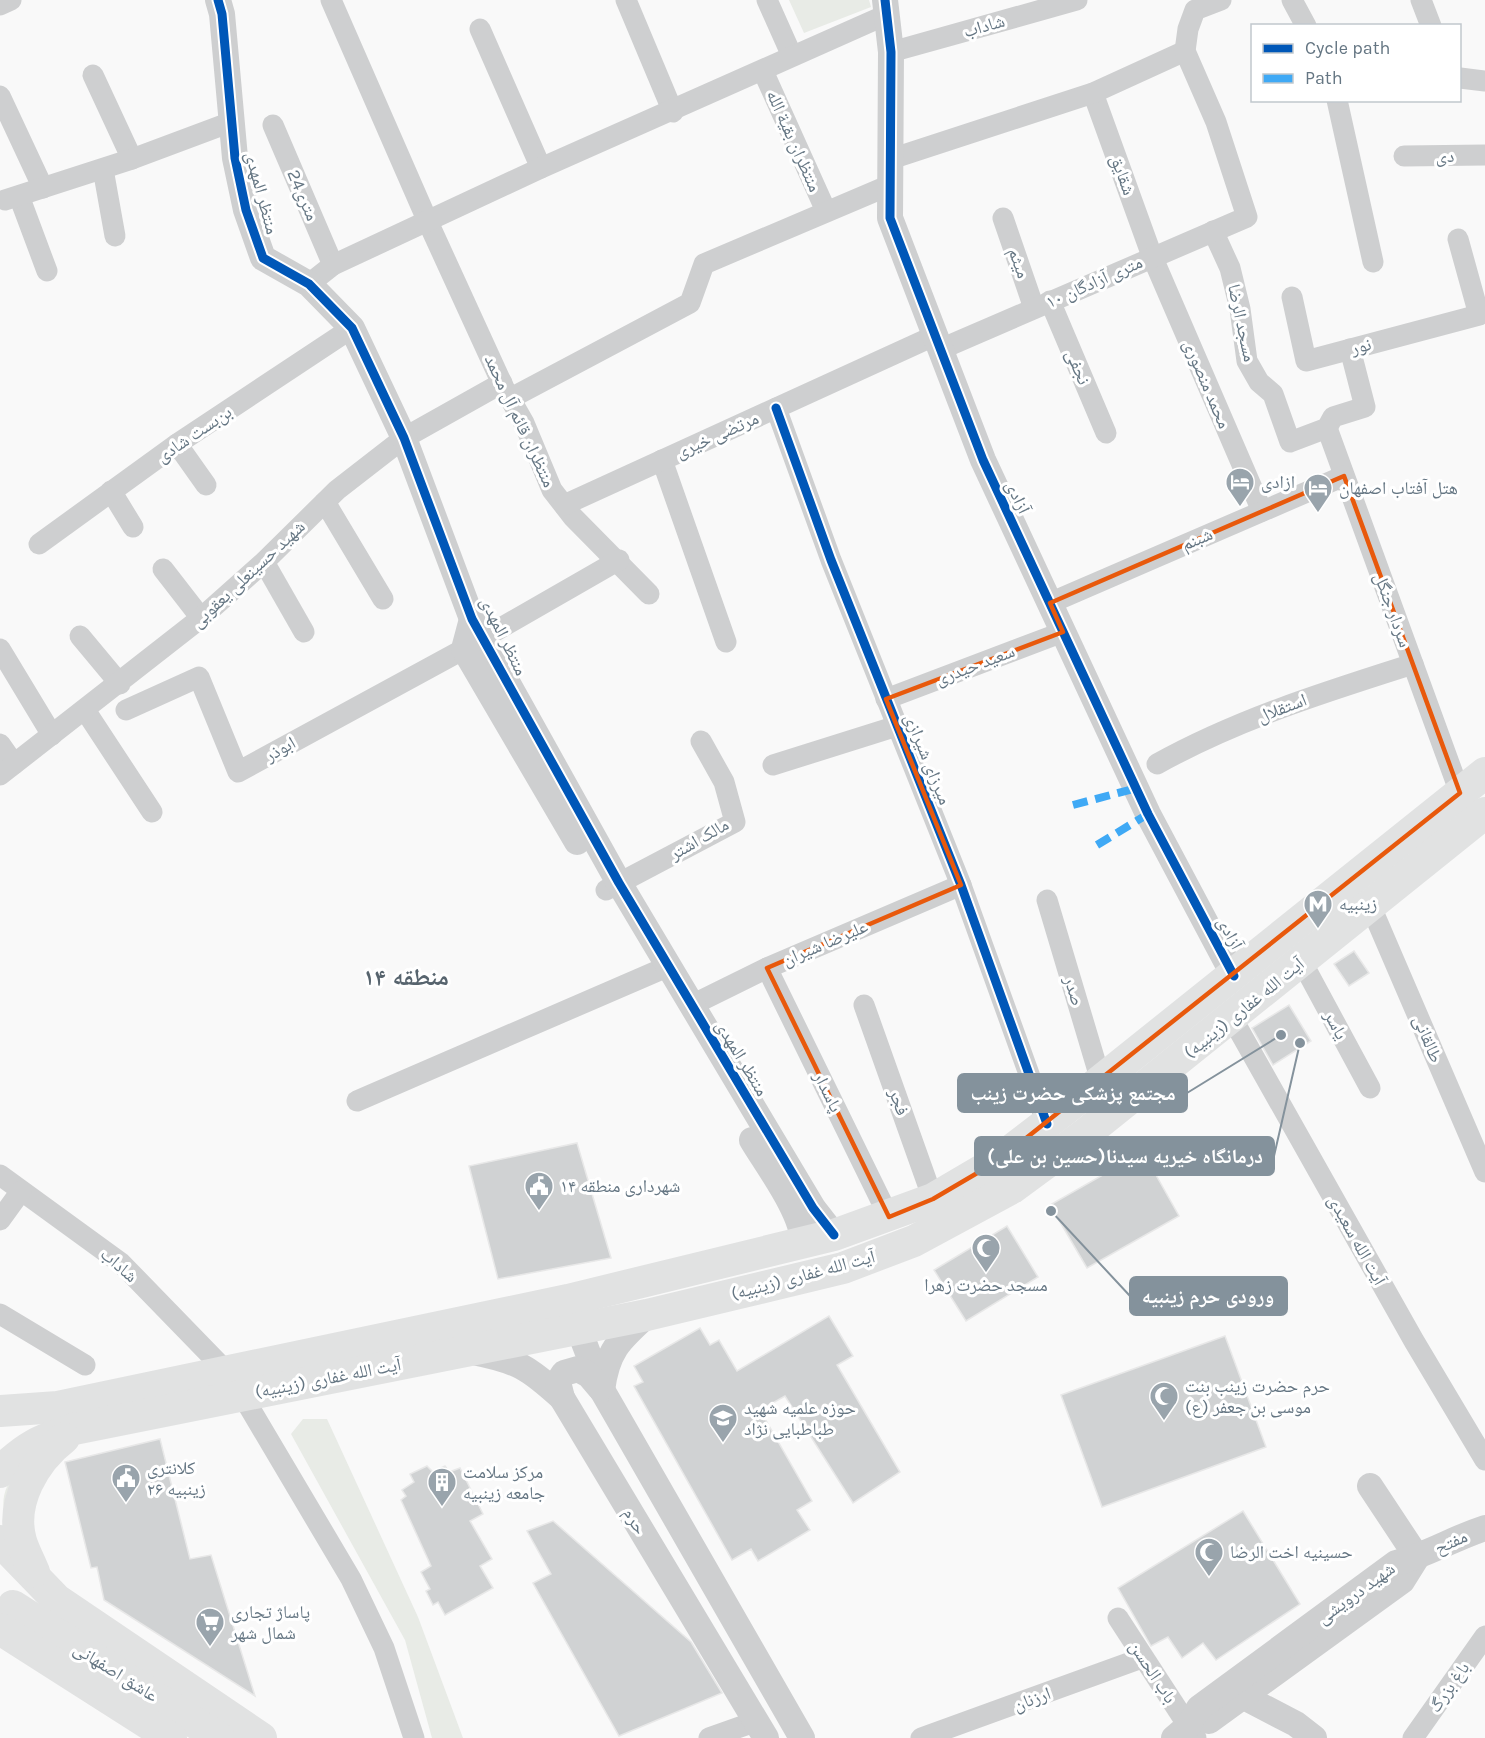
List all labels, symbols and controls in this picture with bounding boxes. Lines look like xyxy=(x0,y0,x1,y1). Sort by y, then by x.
street label: شاداب xyxy=(961,10,1007,42)
legend xyxy=(1251,24,1461,102)
text: Cycle path xyxy=(1305,37,1390,59)
text: Path xyxy=(1305,67,1343,89)
street label: منتظران بقیة الله xyxy=(762,87,826,195)
street label: دی xyxy=(1436,145,1454,167)
street label: منتظر المهدی xyxy=(240,149,284,237)
street label: شقایق xyxy=(1106,152,1140,198)
street label: 24متری xyxy=(282,166,324,224)
street label: میثم xyxy=(1003,245,1034,281)
street label: ۱۰ متری آزادگان xyxy=(1042,251,1146,313)
street label: مسجد الرضا xyxy=(1223,282,1261,364)
street label: نور xyxy=(1347,333,1374,360)
street label: محمد منصوری xyxy=(1178,336,1236,432)
street label: نجفی xyxy=(1061,346,1095,388)
street label: منتظران قائم آل محمد xyxy=(479,351,560,491)
street label: بن‌بست شادی xyxy=(152,401,236,467)
street label: مرتضی خیری xyxy=(672,407,762,463)
hotel icon: ازادی xyxy=(1224,466,1256,508)
place label: ازادی xyxy=(1261,471,1295,493)
hotel icon: هتل آفتاب اصفهان xyxy=(1302,472,1334,514)
street label: آزادی xyxy=(1001,477,1035,517)
place label: هتل آفتاب اصفهان xyxy=(1339,477,1458,499)
street label: شهید حسینعلی یعقوبی xyxy=(186,516,310,632)
street label: شبنم xyxy=(1178,523,1216,556)
street label: سردار جنگل xyxy=(1369,570,1417,650)
street label: منتظر المهدی xyxy=(476,593,532,679)
street label: سعید حیدری xyxy=(932,640,1018,690)
street label: استقلال xyxy=(1254,689,1310,727)
street label: میرزای شیرازی xyxy=(900,710,956,808)
street label: ابوذر xyxy=(260,732,299,767)
street label: مالک اشتر xyxy=(665,813,733,865)
metro station icon: زینبیه xyxy=(1302,888,1334,930)
place label: زینبیه xyxy=(1339,893,1377,915)
street label: آزادی xyxy=(1212,913,1248,954)
street label: علیرضا شیران xyxy=(779,915,871,971)
street label: آیت الله غفاری (زینبیه) xyxy=(1179,953,1309,1063)
district label: منطقه ۱۴ xyxy=(363,963,449,991)
street label: صدر xyxy=(1059,973,1089,1008)
street label: یاسر xyxy=(1319,1006,1353,1043)
street label: طالقانی xyxy=(1409,1012,1447,1066)
street label: منتظر المهدی xyxy=(711,1016,773,1100)
street label: پاسدار xyxy=(808,1067,847,1116)
callout: مجتمع پزشکی حضرت زینب xyxy=(958,1074,1187,1112)
text: مجتمع پزشکی حضرت زینب xyxy=(970,1082,1176,1107)
street label: فجر xyxy=(884,1085,914,1118)
callout: درمانگاه خیریه سیدنا(حسین بن علی) xyxy=(975,1137,1274,1175)
text: درمانگاه خیریه سیدنا(حسین بن علی) xyxy=(987,1145,1263,1169)
public building icon: شهرداری منطقه ۱۴ xyxy=(523,1170,555,1212)
place label: شهرداری منطقه ۱۴ xyxy=(560,1175,680,1197)
street label: آیت الله سعیدی xyxy=(1323,1191,1391,1289)
mosque icon: مسجد حضرت زهرا xyxy=(970,1232,1002,1274)
street label: شاداب xyxy=(96,1243,142,1287)
street label: آیت الله غفاری (زینبیه) xyxy=(728,1245,878,1305)
place label: مسجد حضرت زهرا xyxy=(924,1274,1048,1296)
callout: ورودی حرم زینبیه xyxy=(1130,1277,1287,1315)
text: ورودی حرم زینبیه xyxy=(1142,1285,1274,1310)
street label: آیت الله غفاری (زینبیه) xyxy=(253,1353,403,1403)
place label: حرم حضرت زینب بنت موسی بن جعفر (ع) xyxy=(1185,1375,1330,1418)
mosque icon: حرم حضرت زینب بنت موسی بن جعفر (ع) xyxy=(1148,1380,1180,1422)
place label: حوزه علمیه شهید طباطبایی نژاد xyxy=(744,1397,856,1440)
school or university icon: حوزه علمیه شهید طباطبایی نژاد xyxy=(707,1402,739,1444)
place label: کلانتری ۲۶ زینبیه xyxy=(147,1457,206,1500)
place label: مرکز سلامت جامعه زینبیه xyxy=(463,1461,545,1504)
public building icon: کلانتری ۲۶ زینبیه xyxy=(110,1462,142,1504)
building icon: مرکز سلامت جامعه زینبیه xyxy=(426,1466,458,1508)
street label: حرم xyxy=(618,1504,652,1539)
street label: مفتح xyxy=(1431,1525,1471,1560)
mosque icon: حسینیه اخت الرضا xyxy=(1193,1536,1225,1578)
place label: حسینیه اخت الرضا xyxy=(1230,1541,1353,1563)
street label: شهید درویشی xyxy=(1313,1557,1399,1629)
place label: پاساژ تجاری شمال شهر xyxy=(230,1601,310,1644)
supermarket icon: پاساژ تجاری شمال شهر xyxy=(194,1606,226,1648)
street label: عاشق اصفهانی xyxy=(70,1637,162,1707)
street label: باب الحسن xyxy=(1125,1637,1181,1707)
street label: باغ بزرگ xyxy=(1424,1657,1474,1717)
street label: ارزنان xyxy=(1010,1682,1054,1716)

